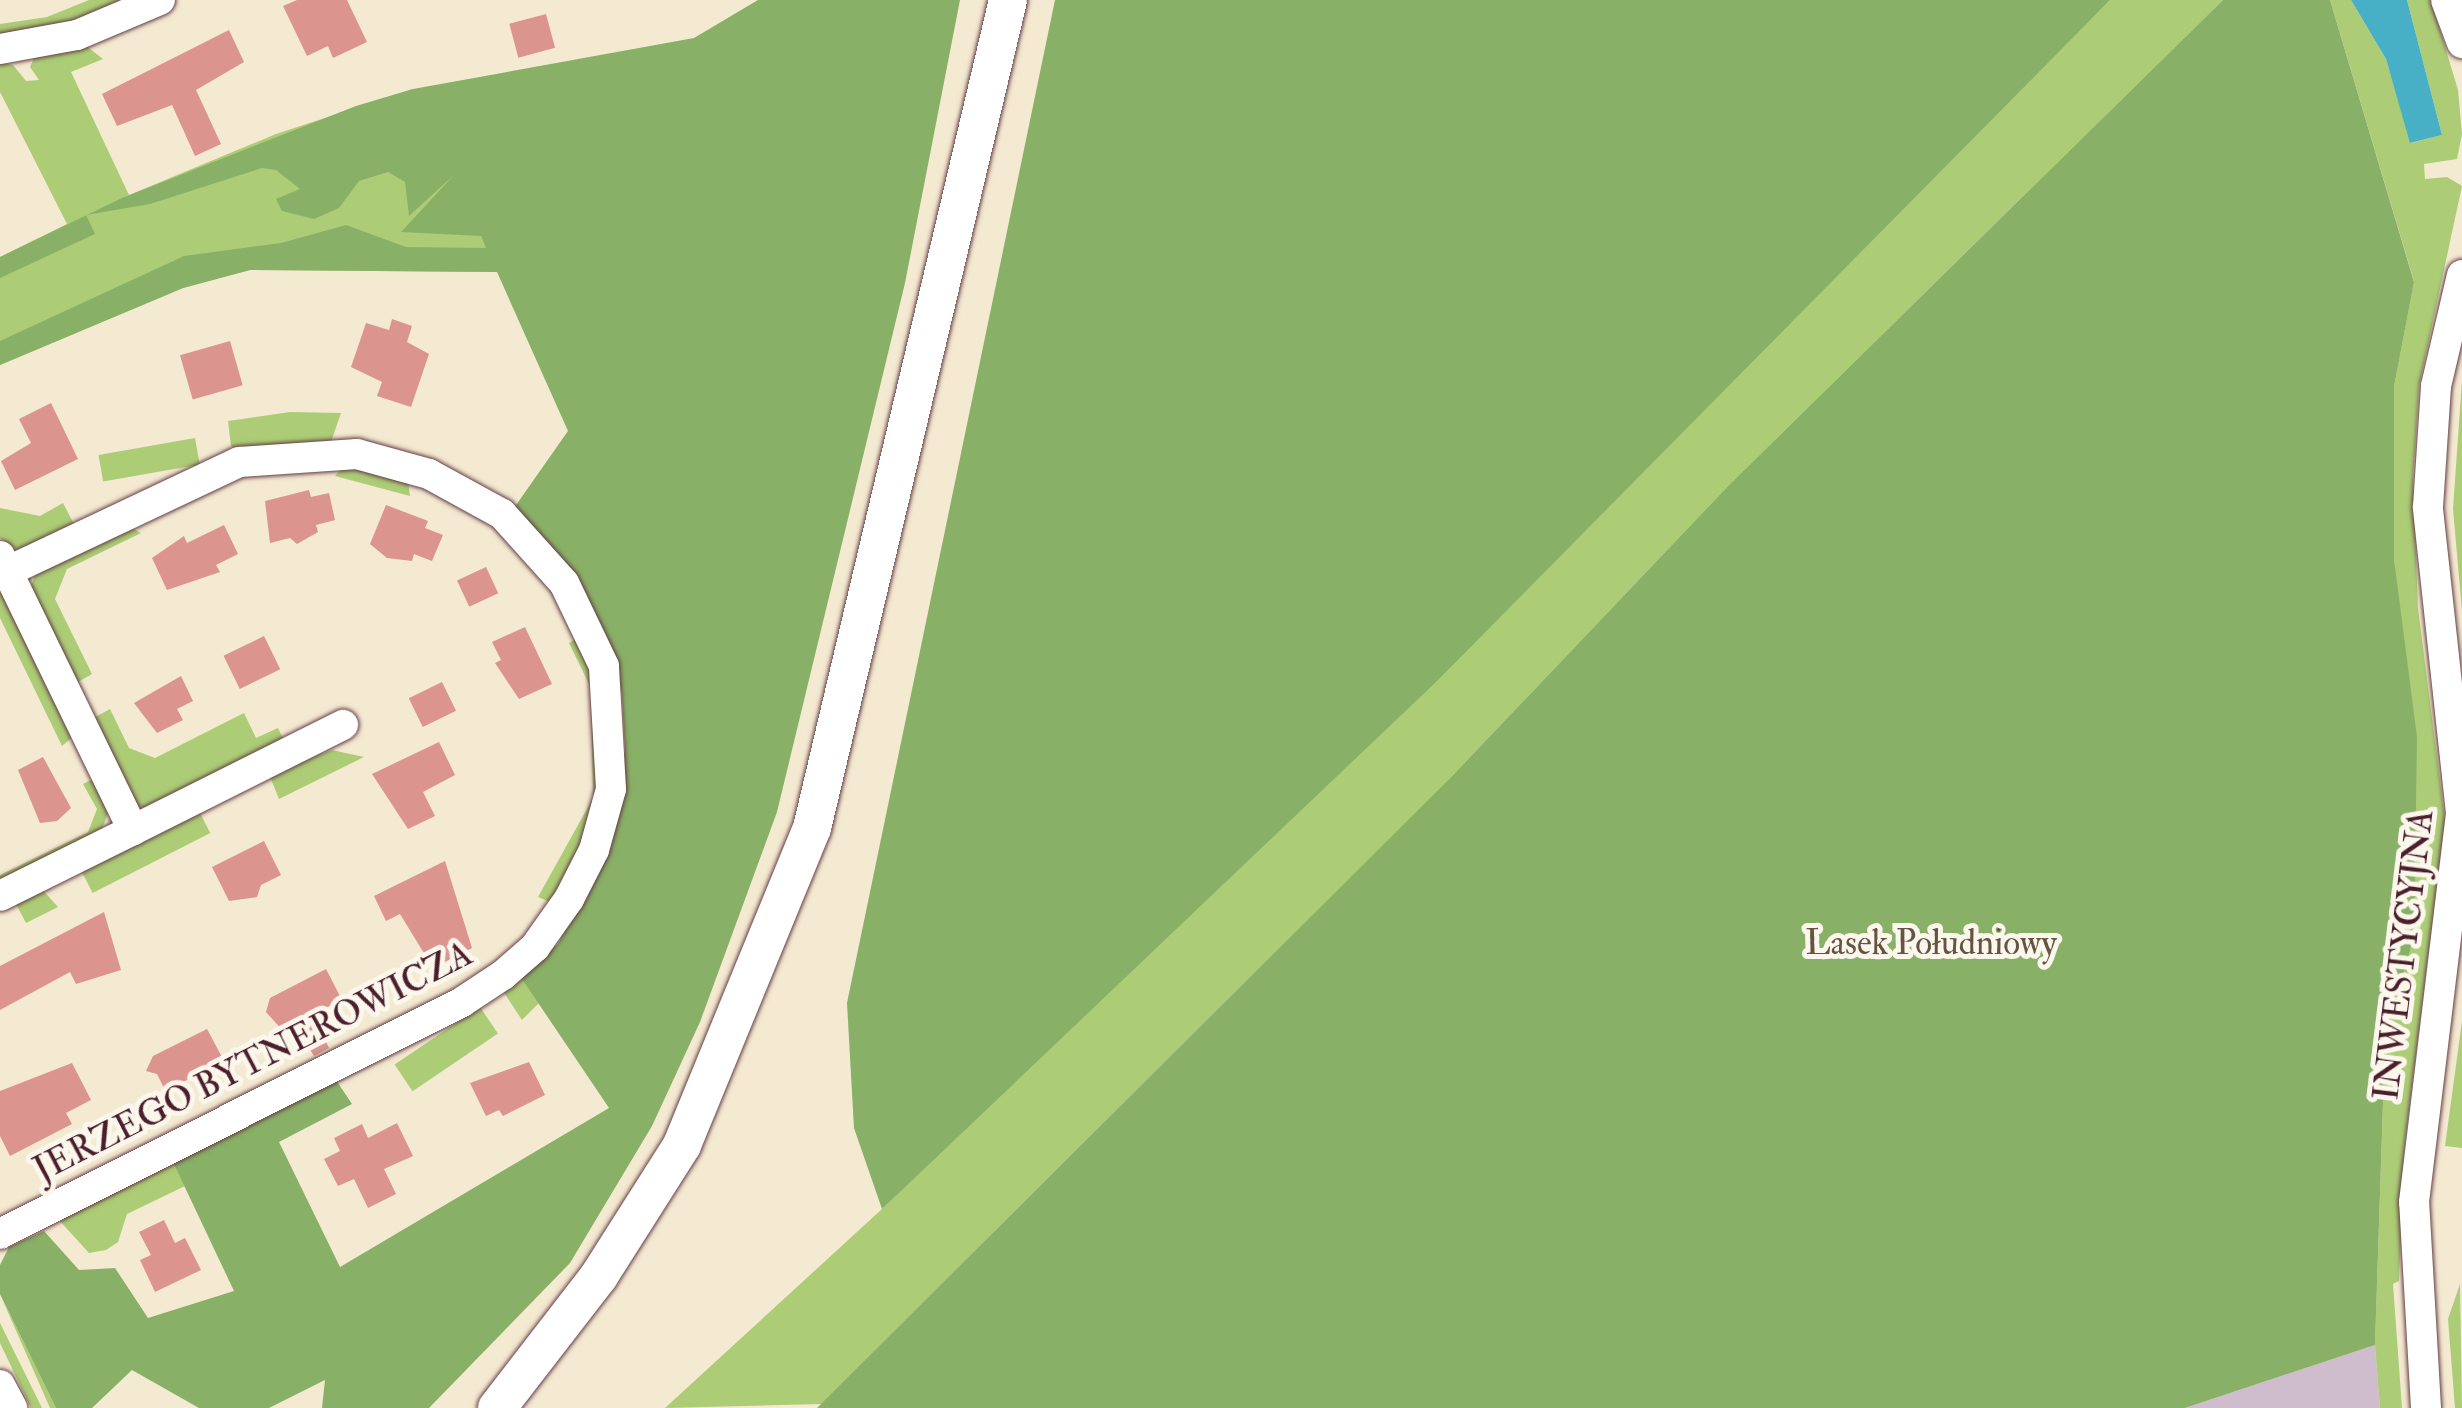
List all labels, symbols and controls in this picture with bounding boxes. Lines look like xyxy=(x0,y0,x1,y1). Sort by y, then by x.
street label: INWESTYCYJNA xyxy=(2365,807,2443,1103)
park label: Lasek Południowy xyxy=(1805,922,2057,964)
street label: JERZEGO BYTNEROWICZA xyxy=(27,933,479,1191)

